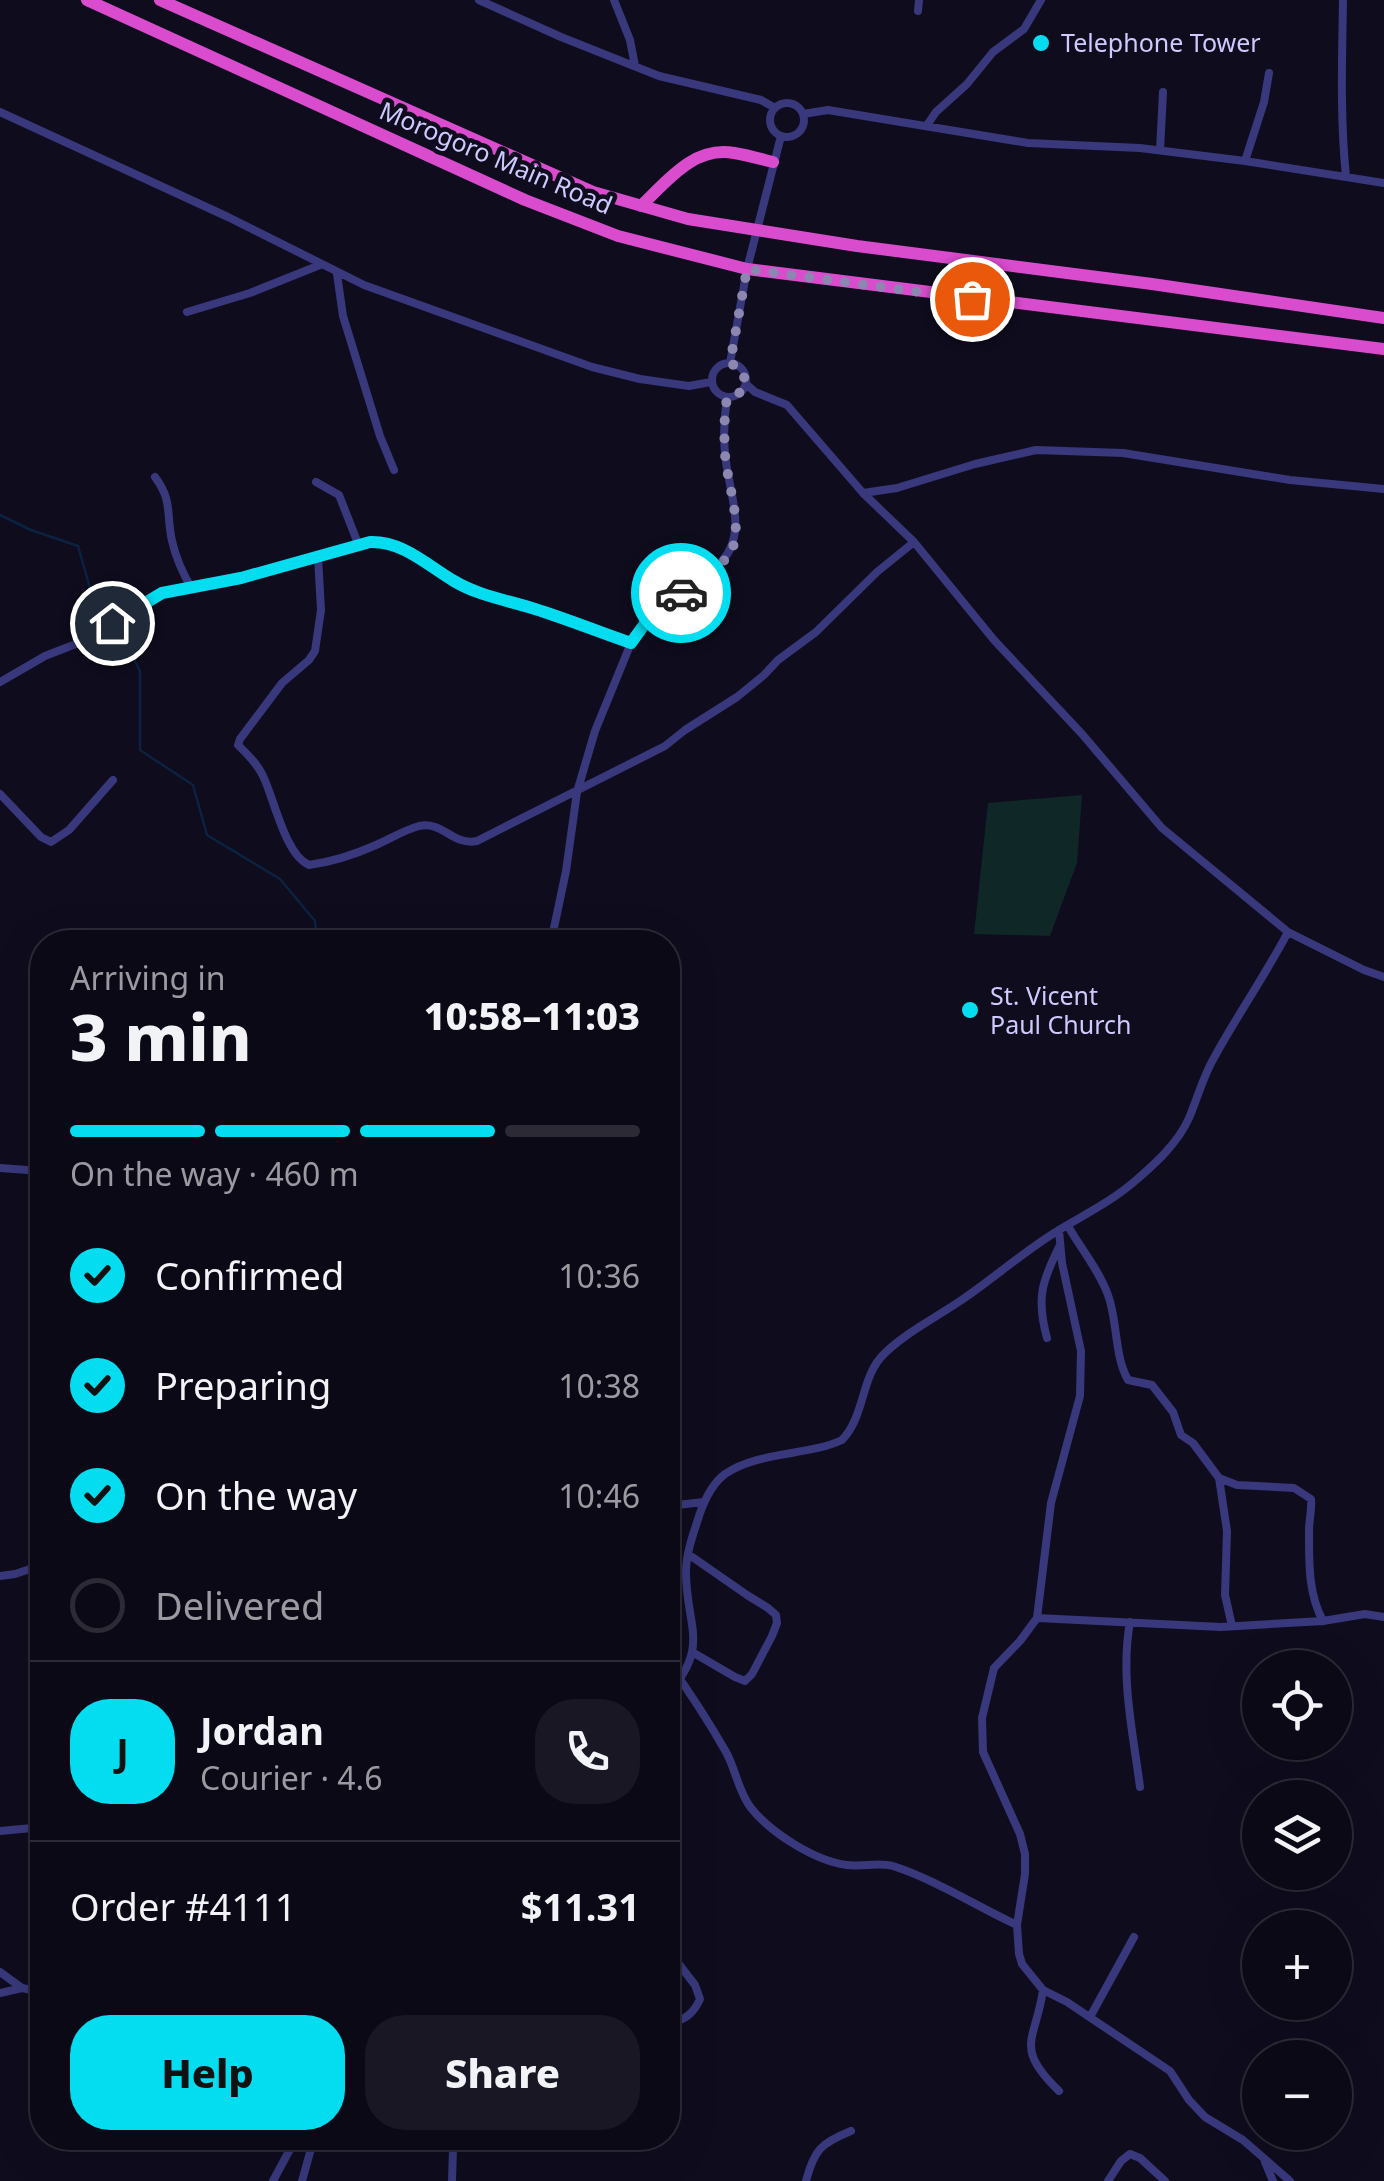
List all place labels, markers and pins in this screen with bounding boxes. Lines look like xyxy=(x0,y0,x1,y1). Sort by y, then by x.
place label: Telephone Tower xyxy=(1061,25,1261,59)
marker: Telephone Tower xyxy=(1030,32,1052,54)
pin xyxy=(930,257,1015,342)
pin xyxy=(70,581,155,666)
place label: St. Vicent Paul Church xyxy=(990,978,1132,1041)
marker: St. Vicent Paul Church xyxy=(959,999,981,1021)

